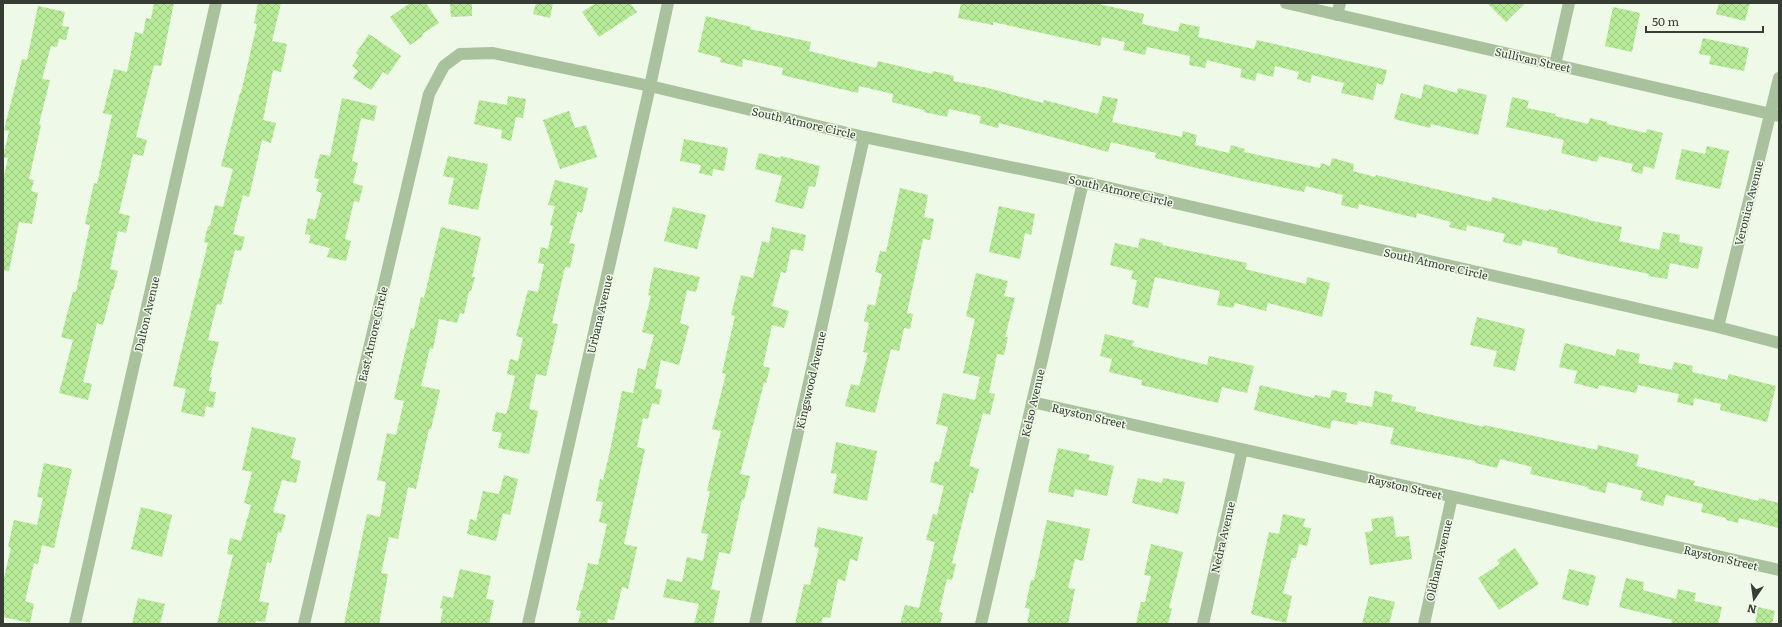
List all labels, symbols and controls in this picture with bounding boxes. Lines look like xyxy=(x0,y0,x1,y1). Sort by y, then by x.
scale bar xyxy=(1646,8,1763,34)
text: 50 m xyxy=(1652,12,1679,30)
street label: Sullivan Street xyxy=(1494,43,1573,76)
street label: South Atmore Circle xyxy=(750,102,858,142)
street label: Veronica Avenue xyxy=(1730,158,1766,247)
street label: South Atmore Circle xyxy=(1067,170,1175,210)
street label: South Atmore Circle xyxy=(1382,243,1490,283)
street label: Urbana Avenue xyxy=(582,273,616,355)
street label: Dalton Avenue xyxy=(130,275,162,353)
street label: East Atmore Circle xyxy=(353,285,391,383)
street label: Kingswood Avenue xyxy=(791,329,829,430)
street label: Kelso Avenue xyxy=(1016,367,1048,439)
street label: Rayston Street xyxy=(1050,399,1128,431)
street label: Rayston Street xyxy=(1366,470,1444,502)
street label: Nedra Avenue xyxy=(1206,499,1238,574)
street label: Oldham Avenue xyxy=(1421,517,1455,602)
street label: Rayston Street xyxy=(1682,541,1760,573)
north arrow xyxy=(1734,579,1774,619)
text: N xyxy=(1745,601,1758,619)

